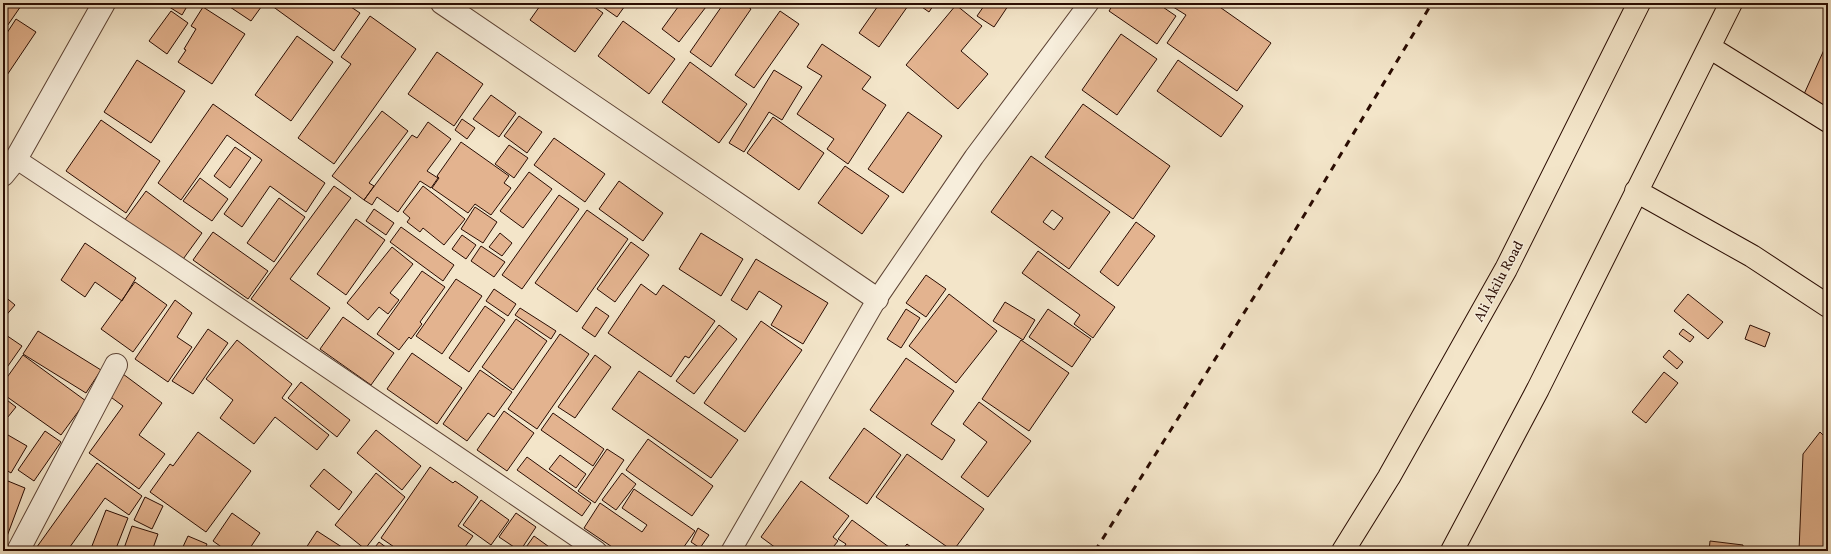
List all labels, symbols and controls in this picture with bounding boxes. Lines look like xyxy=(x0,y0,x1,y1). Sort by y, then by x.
street label: Ali Akilu Road xyxy=(1470,238,1529,326)

